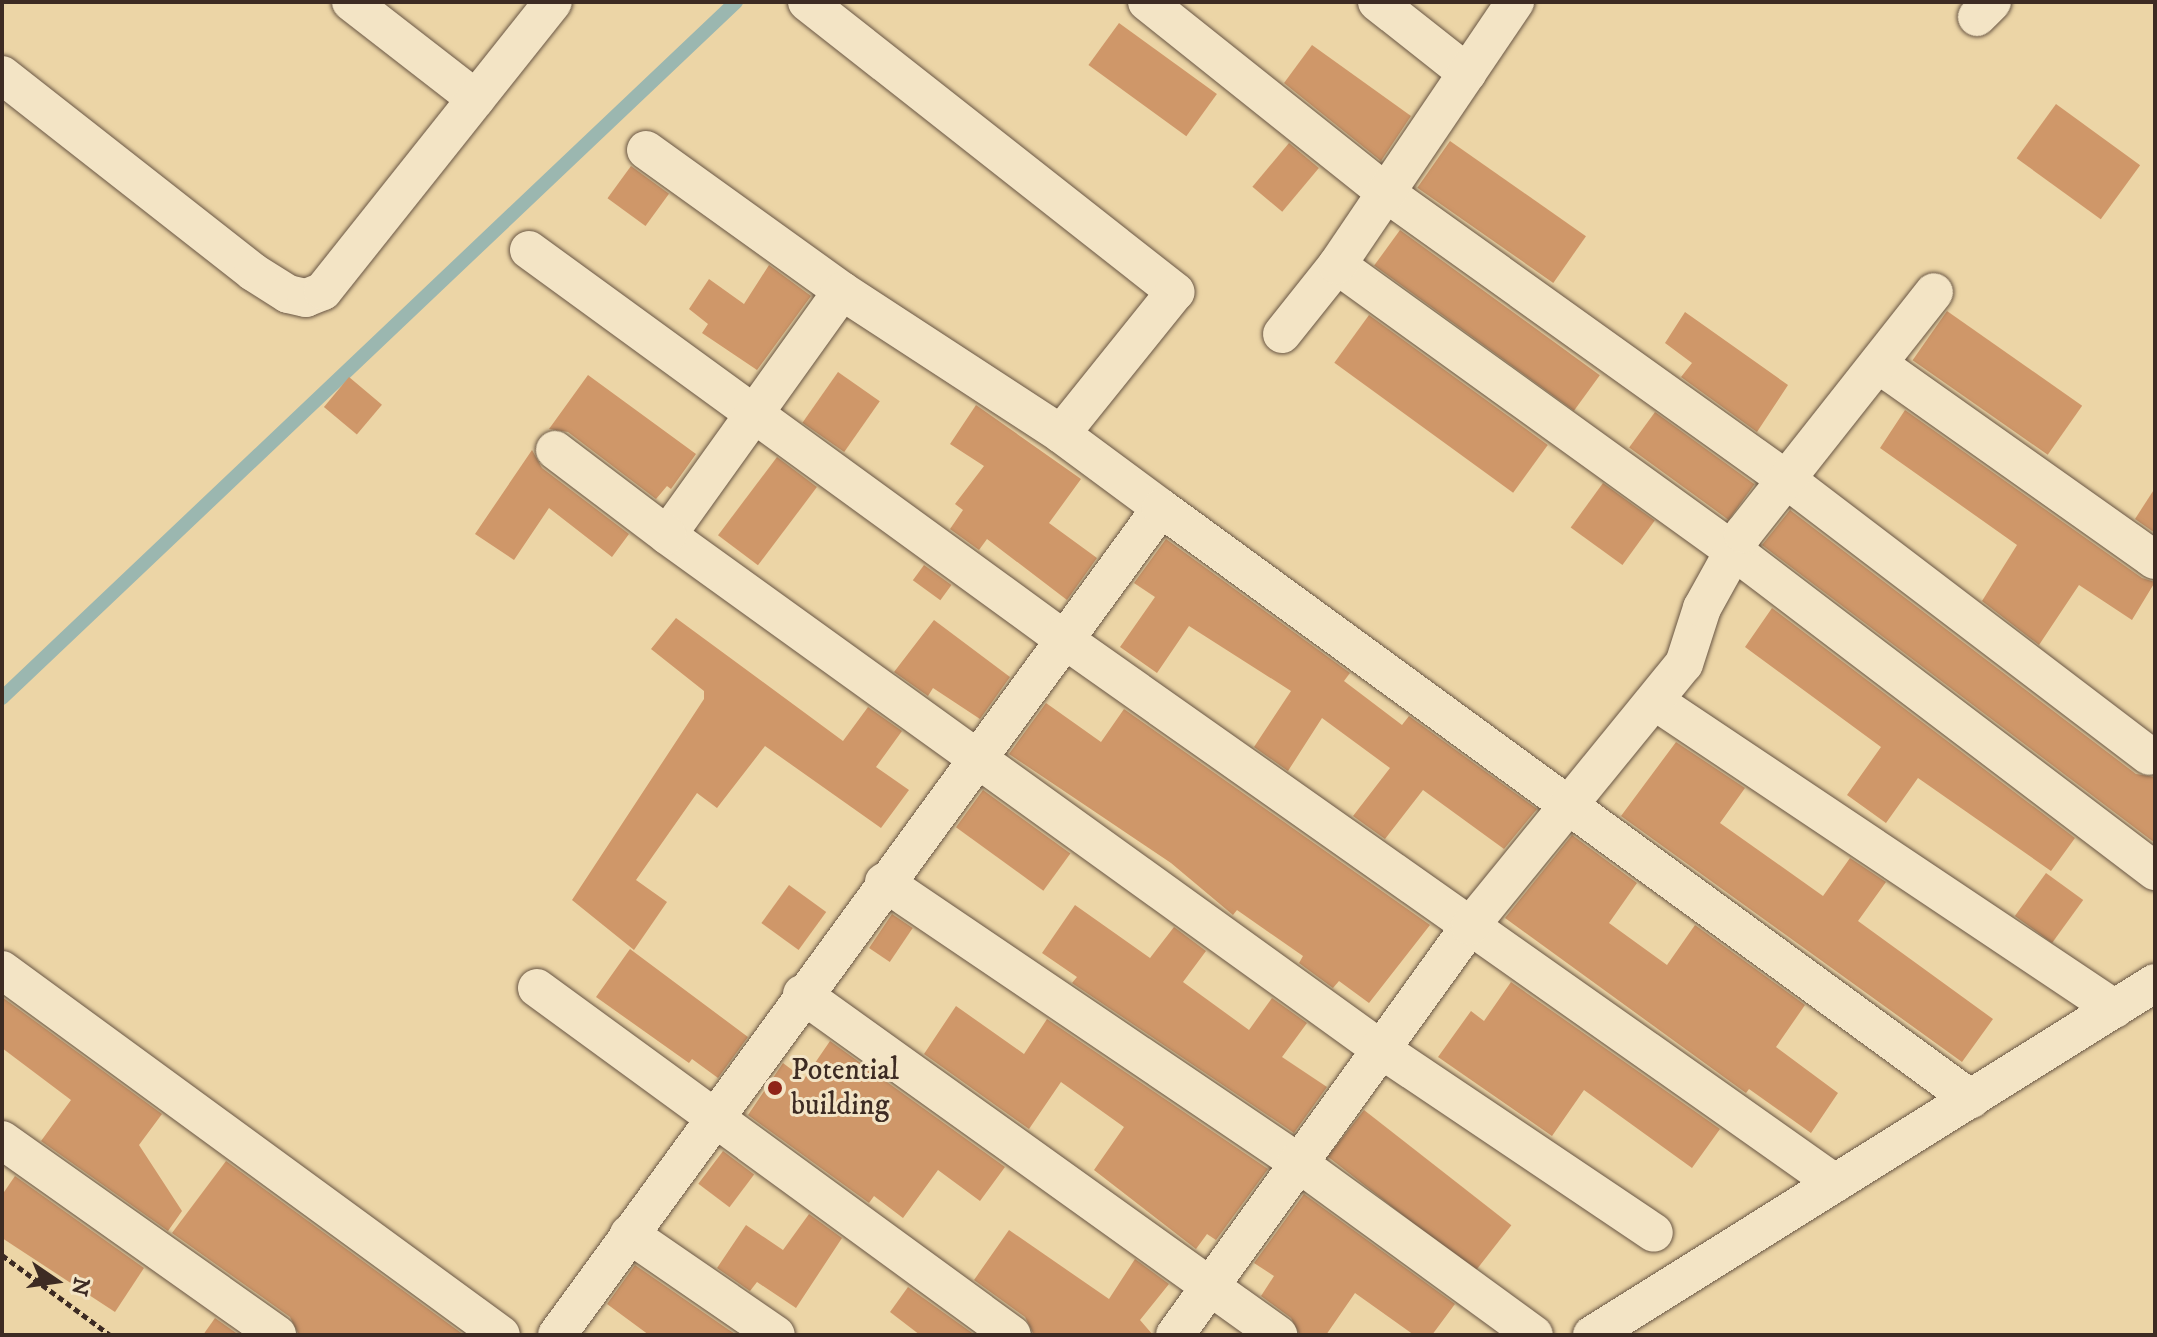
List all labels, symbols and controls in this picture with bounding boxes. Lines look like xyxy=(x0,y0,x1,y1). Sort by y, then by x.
place label: Potential building xyxy=(791,1053,899,1124)
marker: Potential building xyxy=(766,1079,784,1097)
north arrow xyxy=(16,1241,96,1321)
text: N xyxy=(65,1275,95,1298)

